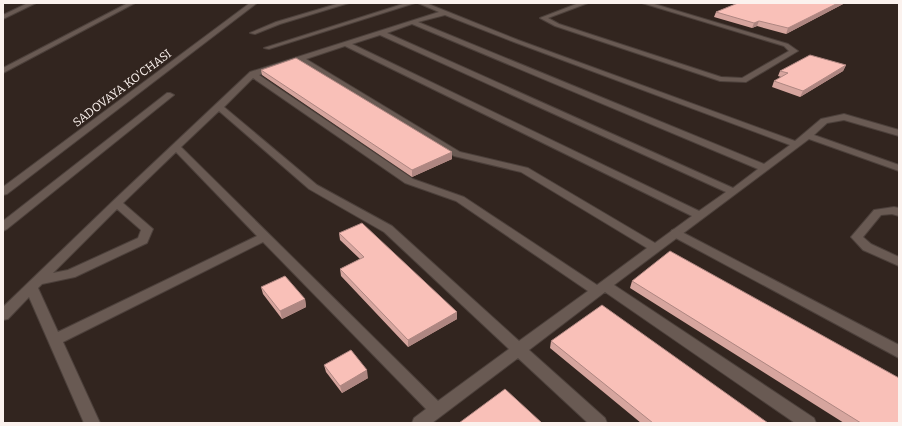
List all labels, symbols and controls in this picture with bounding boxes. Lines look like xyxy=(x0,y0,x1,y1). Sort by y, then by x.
street label: SADOVAYA KO'CHASI xyxy=(70,46,174,130)

